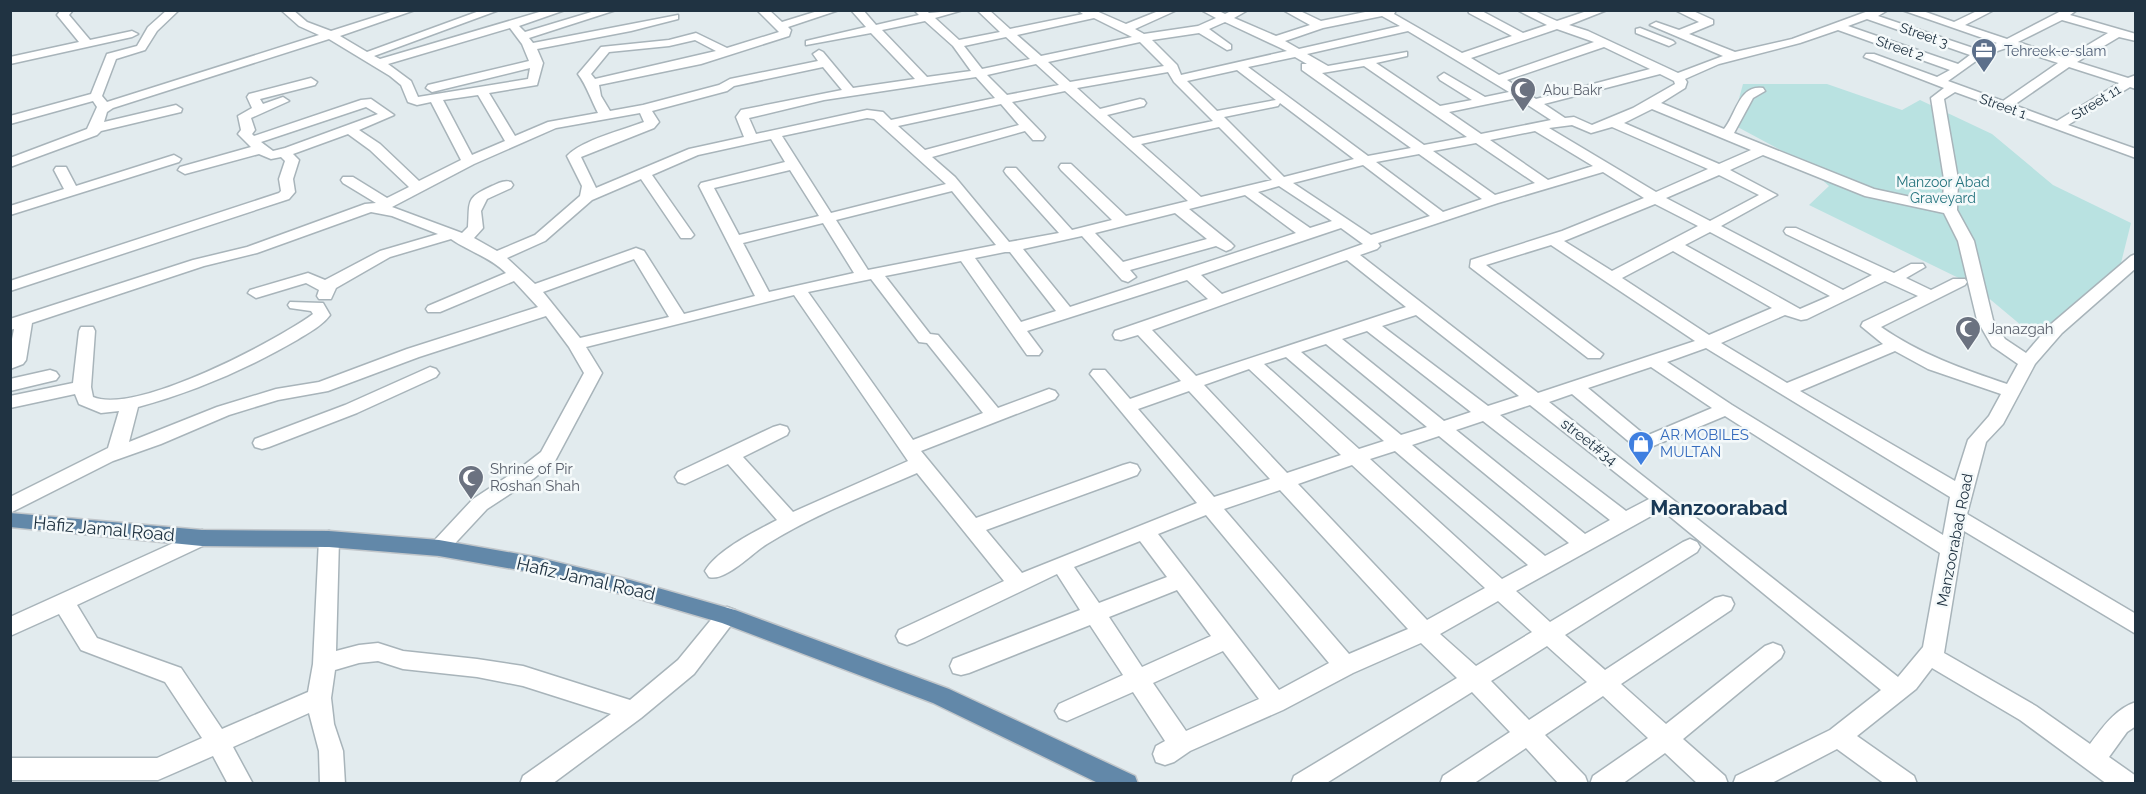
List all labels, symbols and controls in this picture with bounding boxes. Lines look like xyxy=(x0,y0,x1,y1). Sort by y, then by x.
street label: Street 3 xyxy=(1898,19,1950,51)
street label: Street 2 xyxy=(1874,32,1926,64)
office icon: Tehreek-e-slam xyxy=(1969,36,1999,74)
place label: Tehreek-e-slam xyxy=(2004,43,2106,59)
mosque icon: Abu Bakr xyxy=(1508,75,1538,113)
street label: Street 11 xyxy=(2069,81,2123,123)
place label: Abu Bakr xyxy=(1543,82,1602,98)
street label: Street 1 xyxy=(1978,90,2028,122)
park label: Manzoor Abad Graveyard xyxy=(1896,174,1990,206)
mosque icon: Janazgah xyxy=(1953,314,1983,352)
place label: Janazgah xyxy=(1988,320,2054,338)
street label: street#34 xyxy=(1557,415,1621,469)
place label: AR MOBILES MULTAN xyxy=(1660,426,1749,461)
shop icon: AR MOBILES MULTAN xyxy=(1626,429,1656,467)
place label: Shrine of Pir Roshan Shah xyxy=(490,460,580,495)
mosque icon: Shrine of Pir Roshan Shah xyxy=(456,463,486,501)
street label: Manzoorabad Road xyxy=(1933,472,1977,608)
district label: Manzoorabad xyxy=(1650,495,1788,520)
street label: Hafiz Jamal Road xyxy=(33,512,176,545)
street label: Hafiz Jamal Road xyxy=(515,552,658,605)

